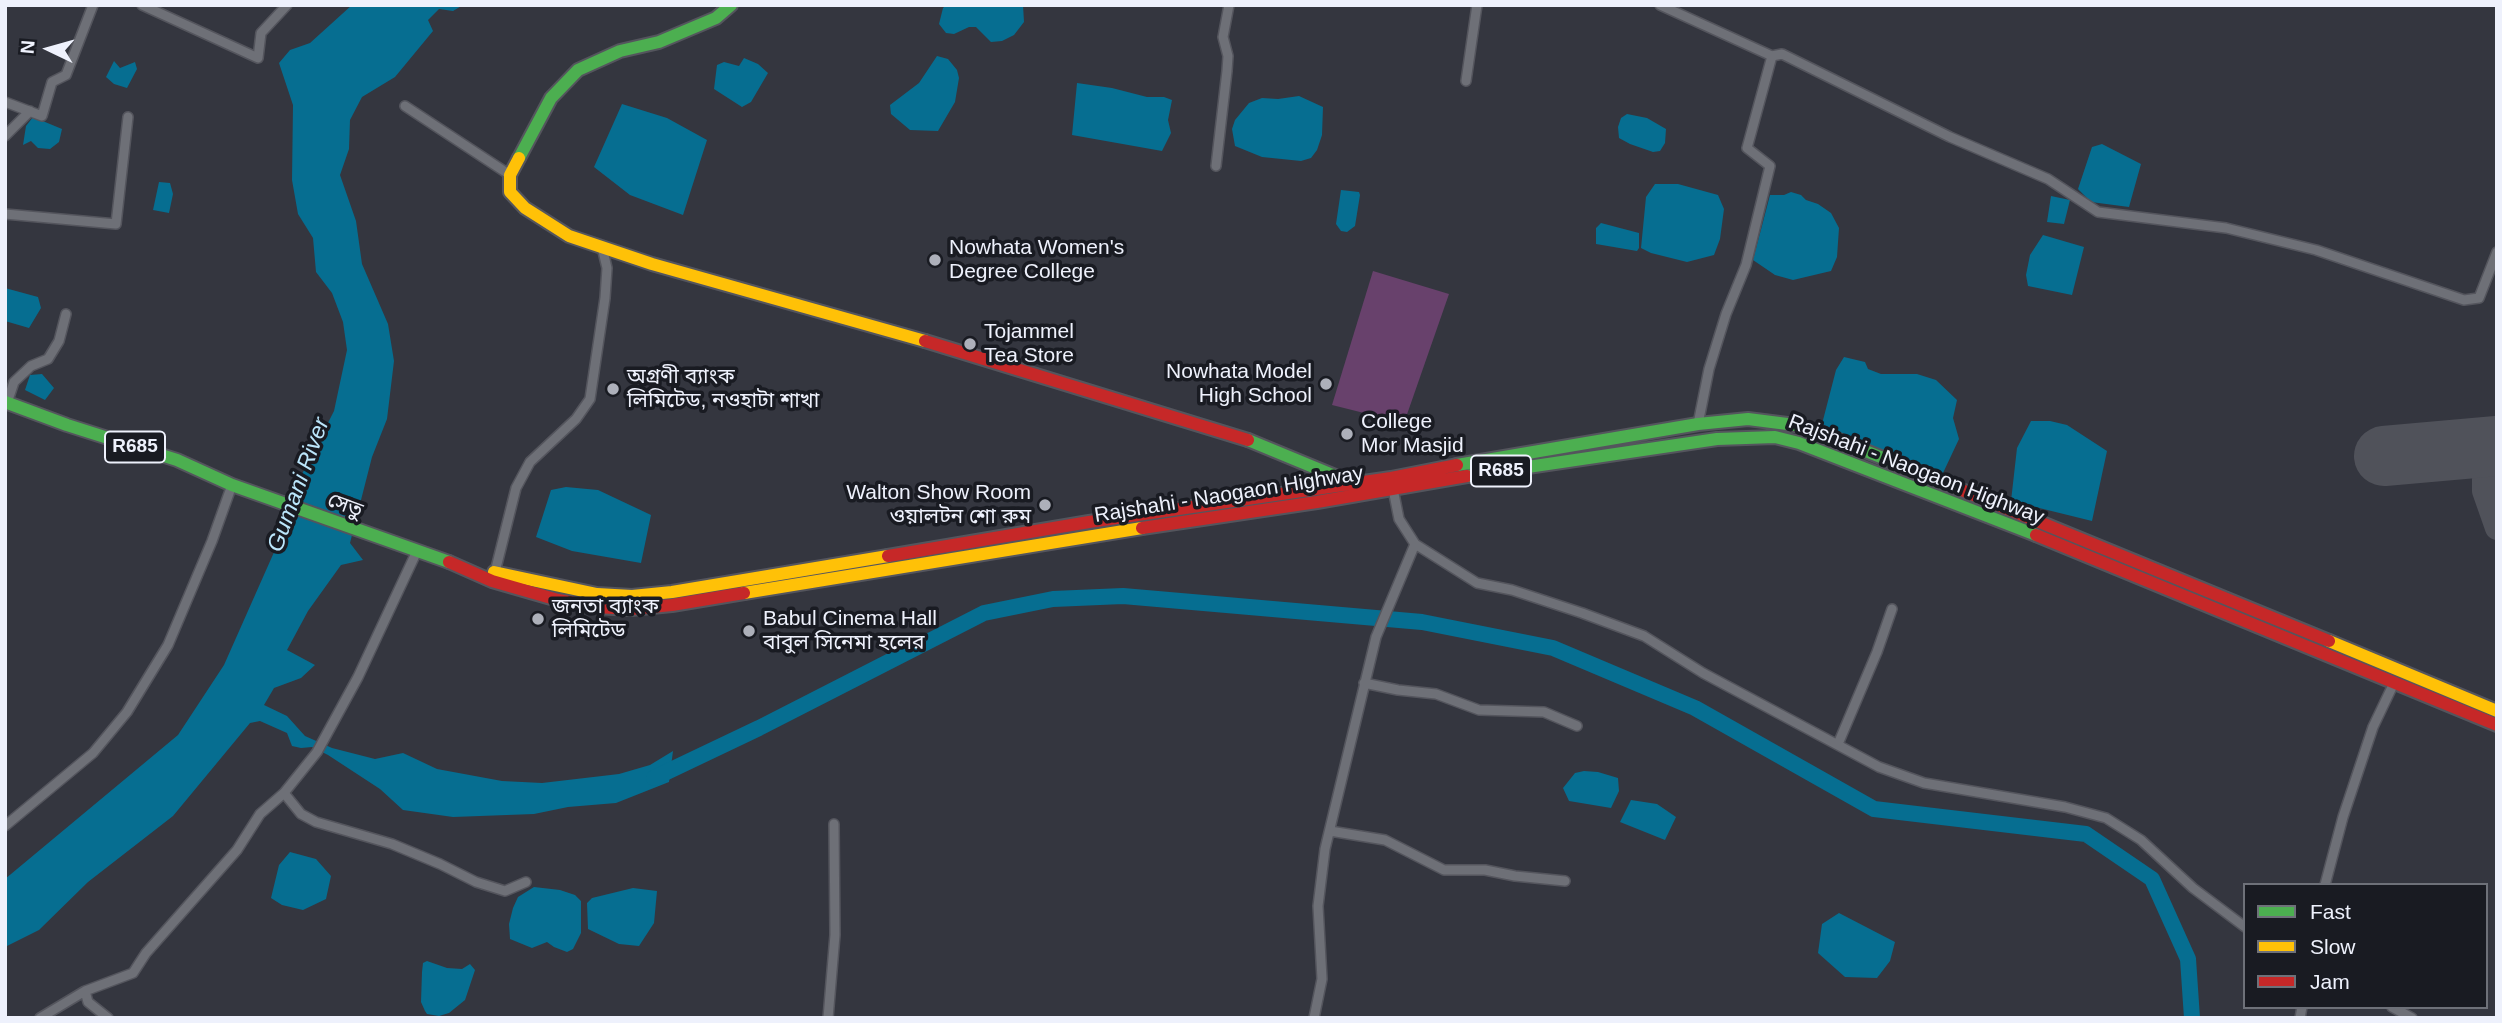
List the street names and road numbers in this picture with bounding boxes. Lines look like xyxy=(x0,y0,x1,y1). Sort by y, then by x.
street label: Rajshahi - Naogaon Highway xyxy=(1785,410,2047,530)
road number: R685 xyxy=(105,432,165,462)
road number: R685 xyxy=(1471,456,1531,486)
street label: Rajshahi - Naogaon Highway xyxy=(1093,461,1365,529)
street label: সেতু xyxy=(324,488,366,524)

